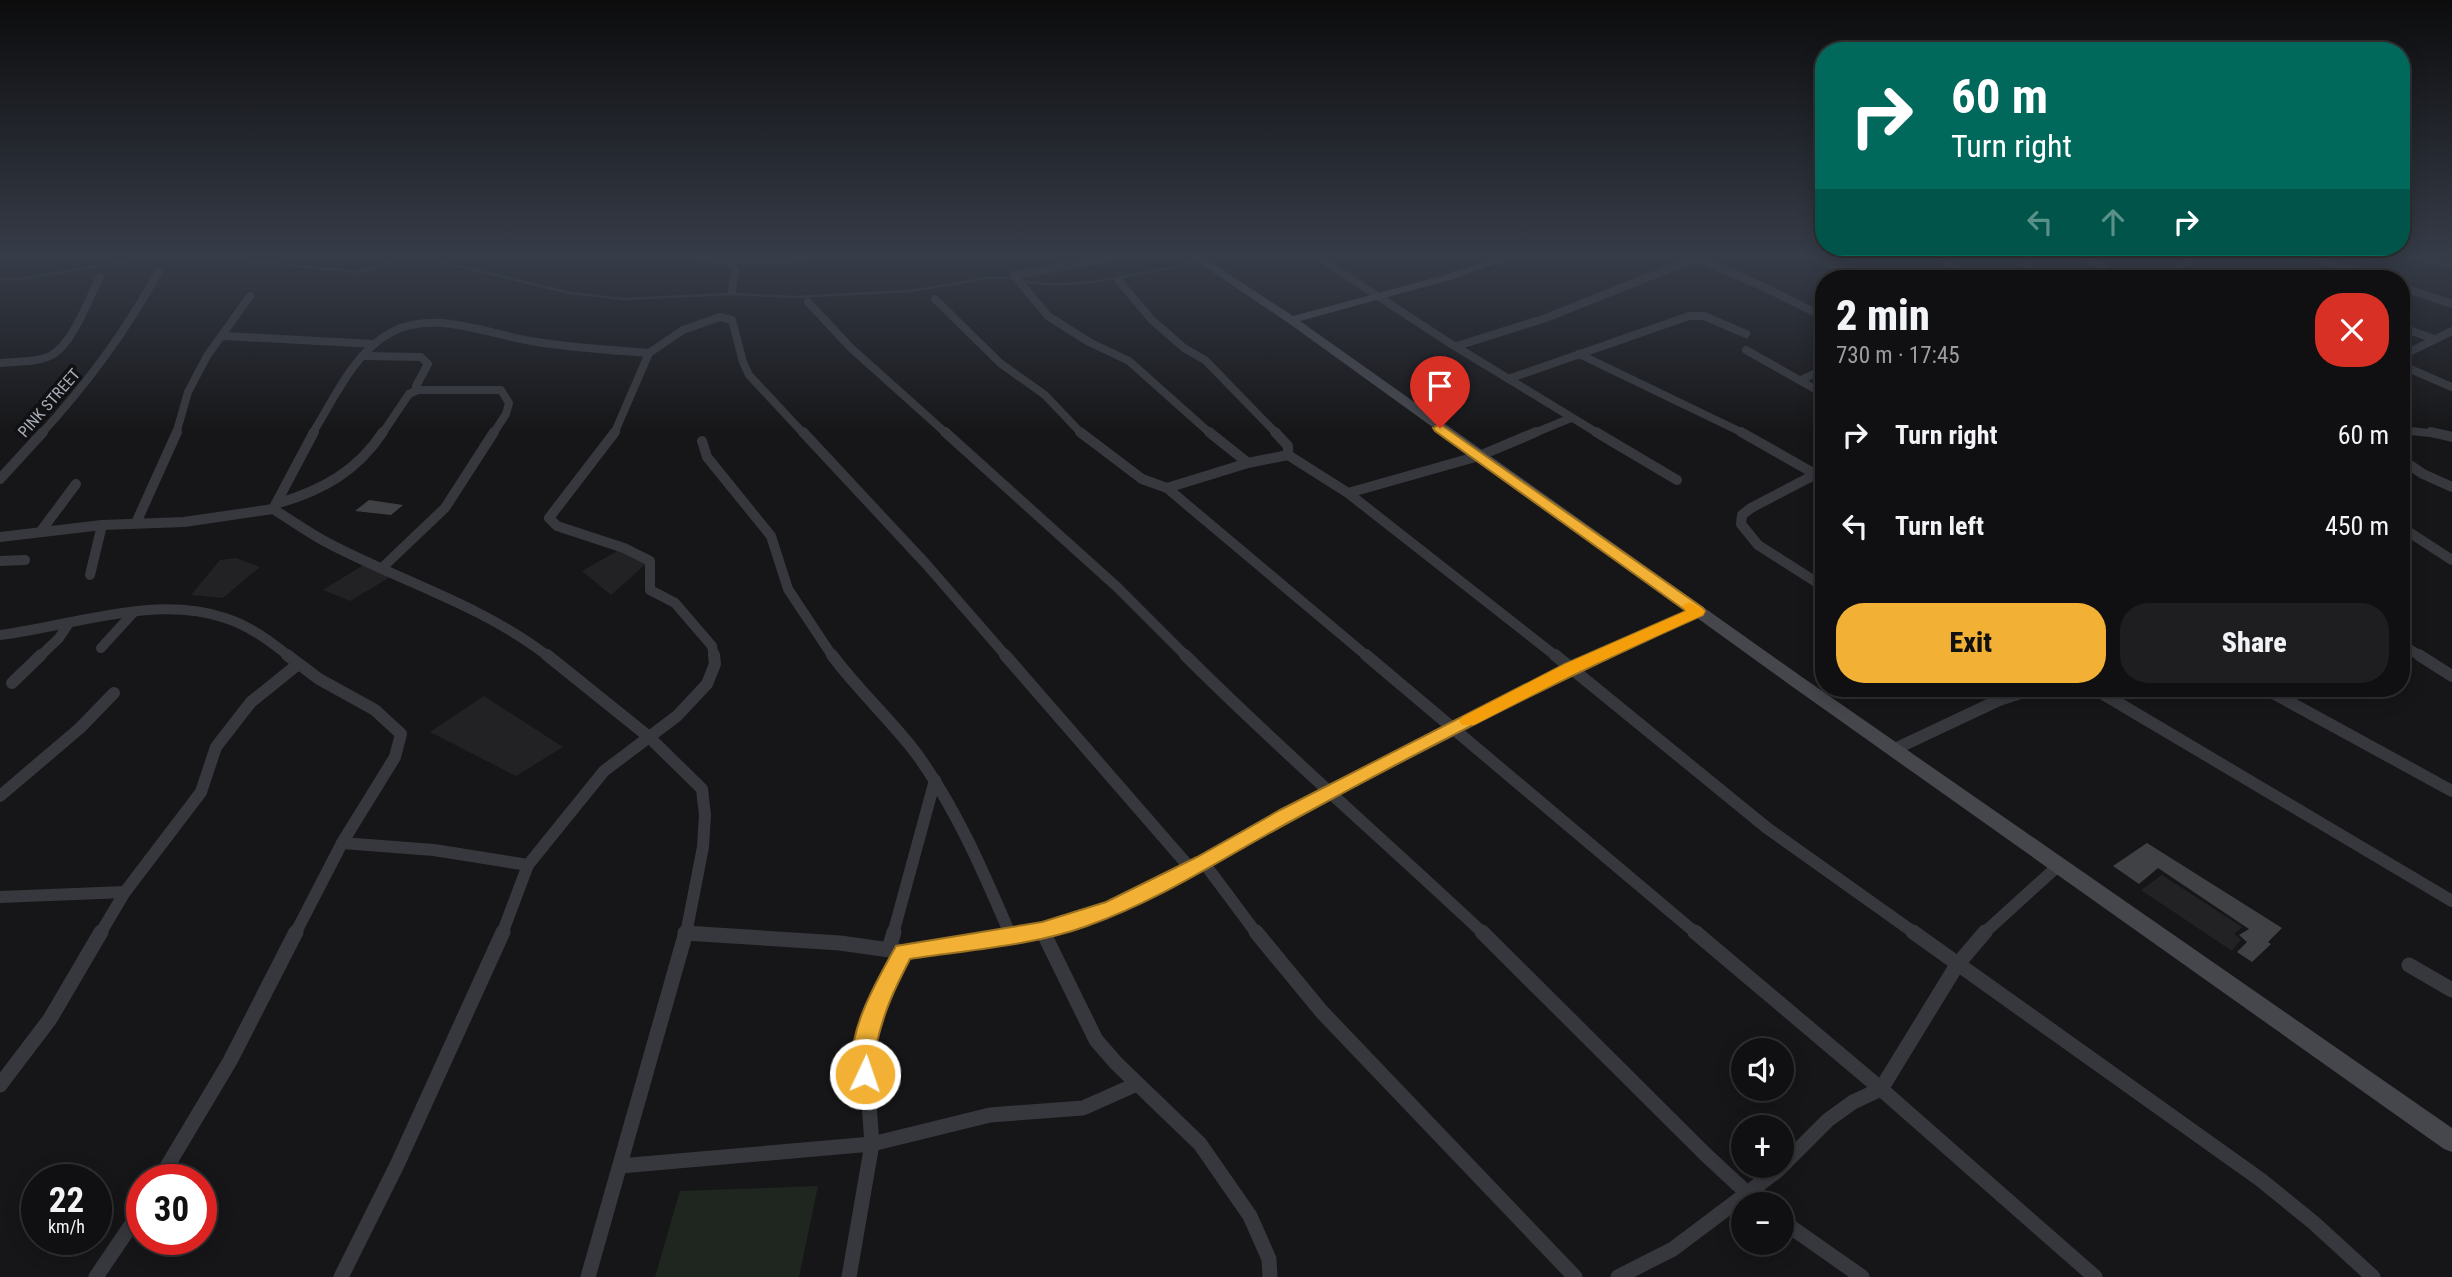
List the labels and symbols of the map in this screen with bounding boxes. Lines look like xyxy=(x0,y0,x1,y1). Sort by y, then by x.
pin xyxy=(1410,356,1470,428)
street label: PINK STREET xyxy=(14,365,84,441)
position arrow xyxy=(828,1037,902,1111)
speed limit sign: 30 xyxy=(126,1164,217,1255)

